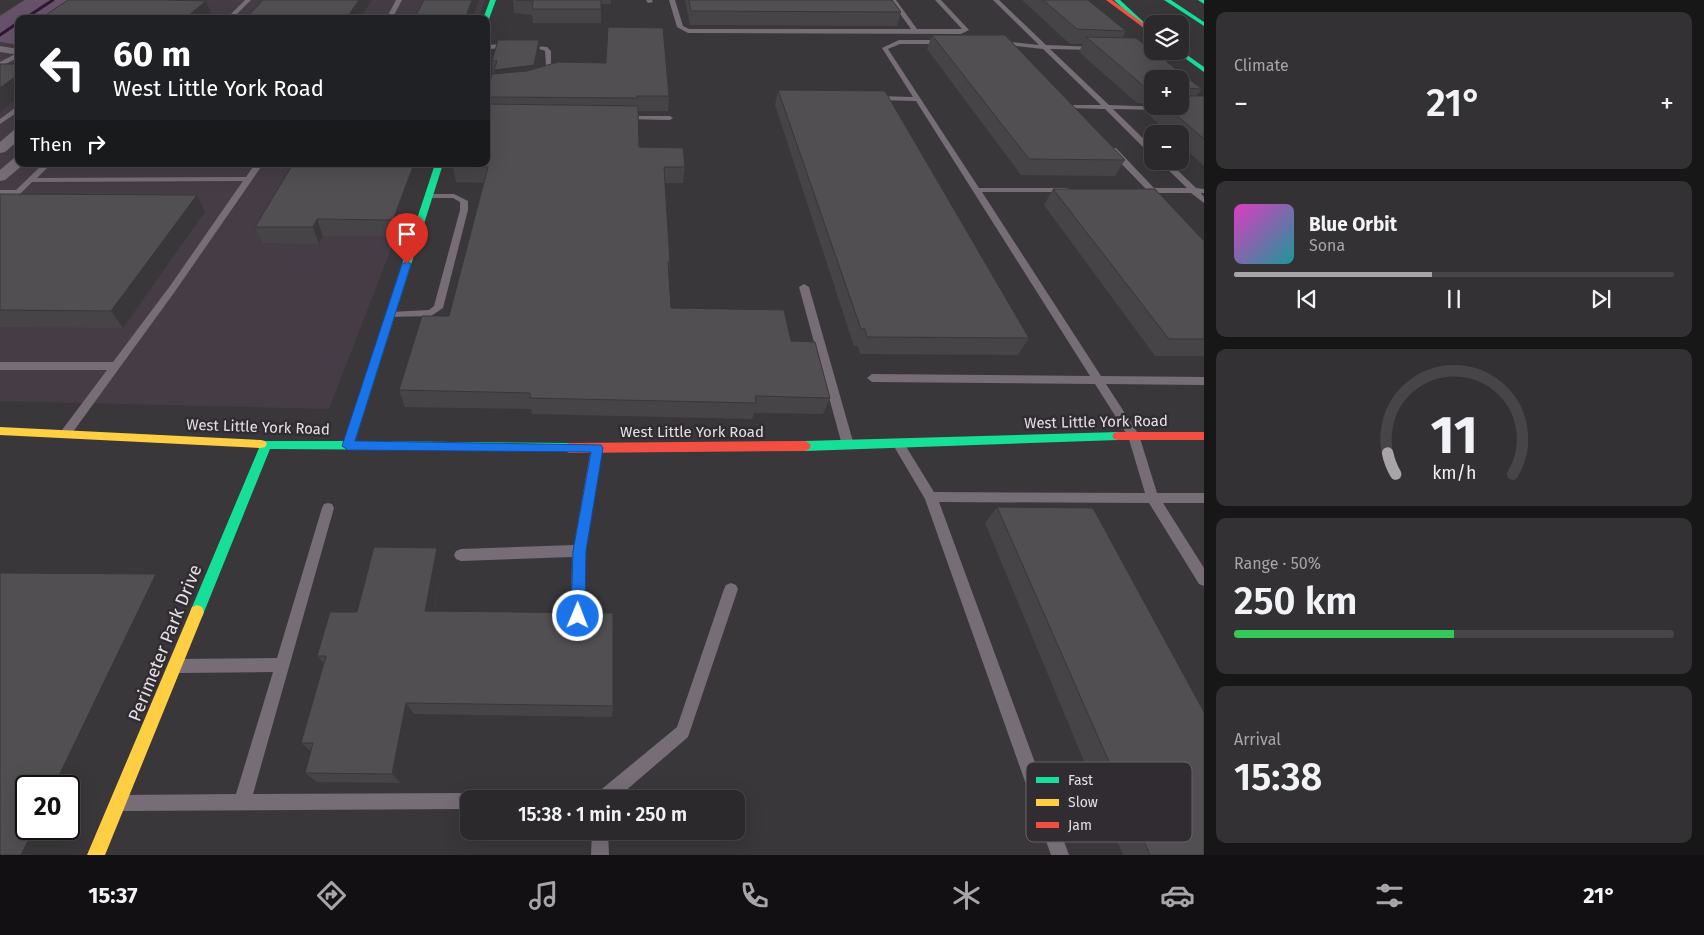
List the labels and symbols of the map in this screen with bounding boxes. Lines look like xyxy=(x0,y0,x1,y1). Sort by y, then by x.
pin xyxy=(386,213,428,264)
street label: West Little York Road xyxy=(1024,412,1168,432)
street label: West Little York Road xyxy=(186,415,330,439)
street label: West Little York Road xyxy=(620,423,764,441)
street label: Perimeter Park Drive xyxy=(123,561,207,725)
position arrow xyxy=(551,589,603,641)
legend xyxy=(1026,762,1192,842)
text: Fast xyxy=(1068,772,1094,789)
speed limit sign: 20 xyxy=(15,775,80,840)
text: Slow xyxy=(1068,794,1098,811)
text: Jam xyxy=(1068,817,1092,834)

